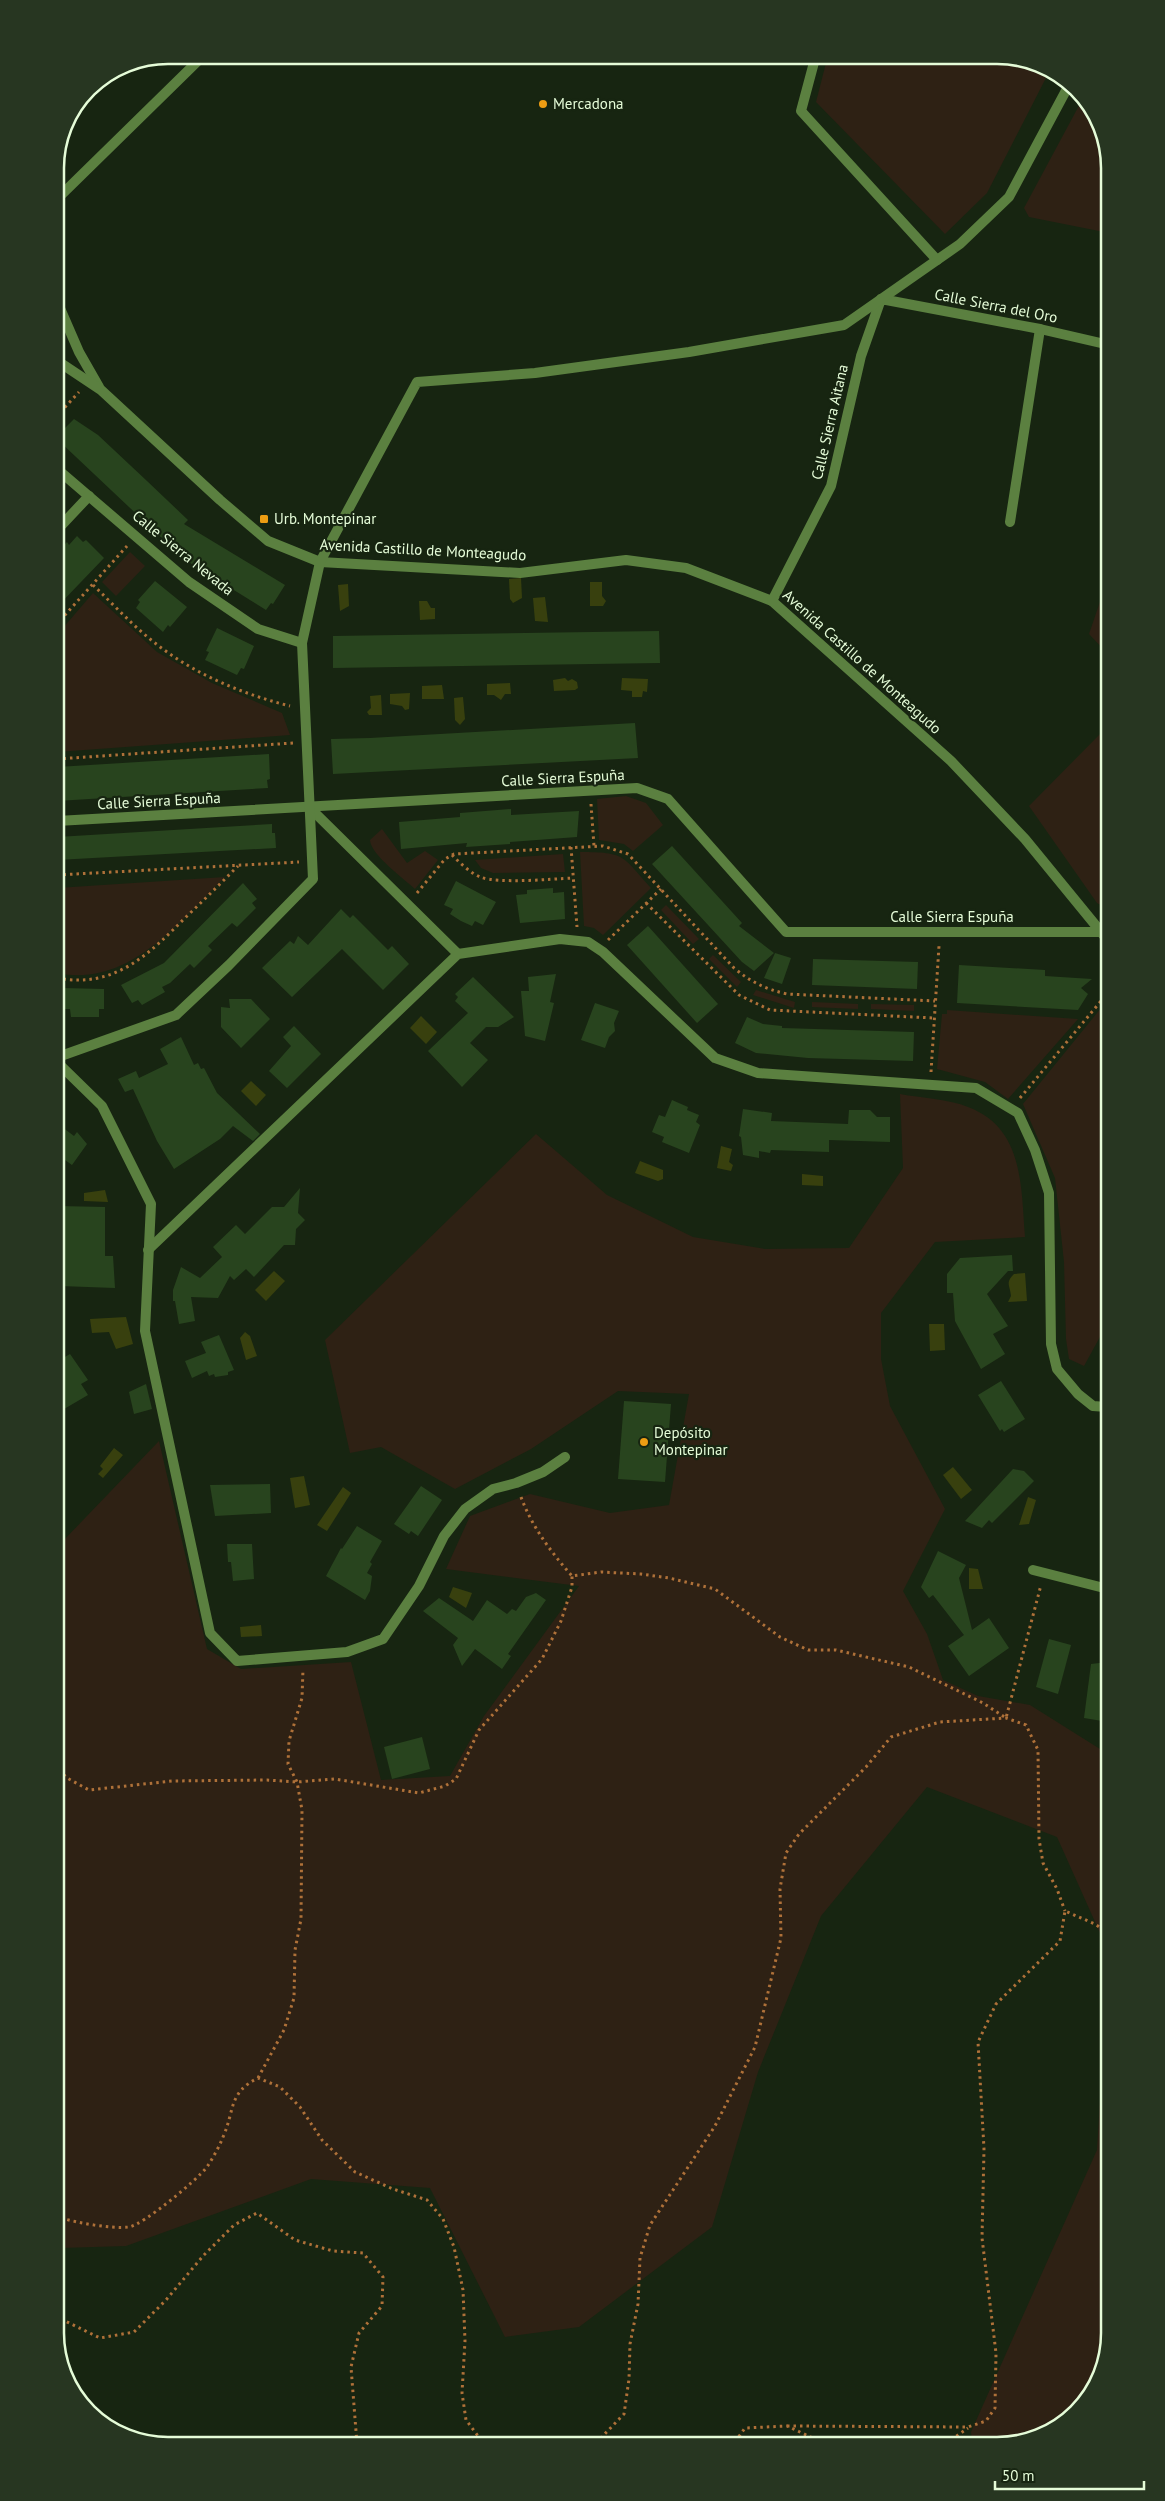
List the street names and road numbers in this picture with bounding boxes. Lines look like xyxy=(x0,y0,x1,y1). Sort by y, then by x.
street label: Calle Sierra del Oro xyxy=(933,284,1059,327)
street label: Calle Sierra Aitana xyxy=(807,362,852,481)
street label: Calle Sierra Nevada xyxy=(129,506,238,599)
street label: Avenida Castillo de Monteagudo xyxy=(319,535,527,564)
street label: Avenida Castillo de Monteagudo xyxy=(779,585,945,738)
street label: Calle Sierra Espuña xyxy=(501,765,625,790)
street label: Calle Sierra Espuña xyxy=(97,788,221,813)
street label: Calle Sierra Espuña xyxy=(890,907,1014,926)

